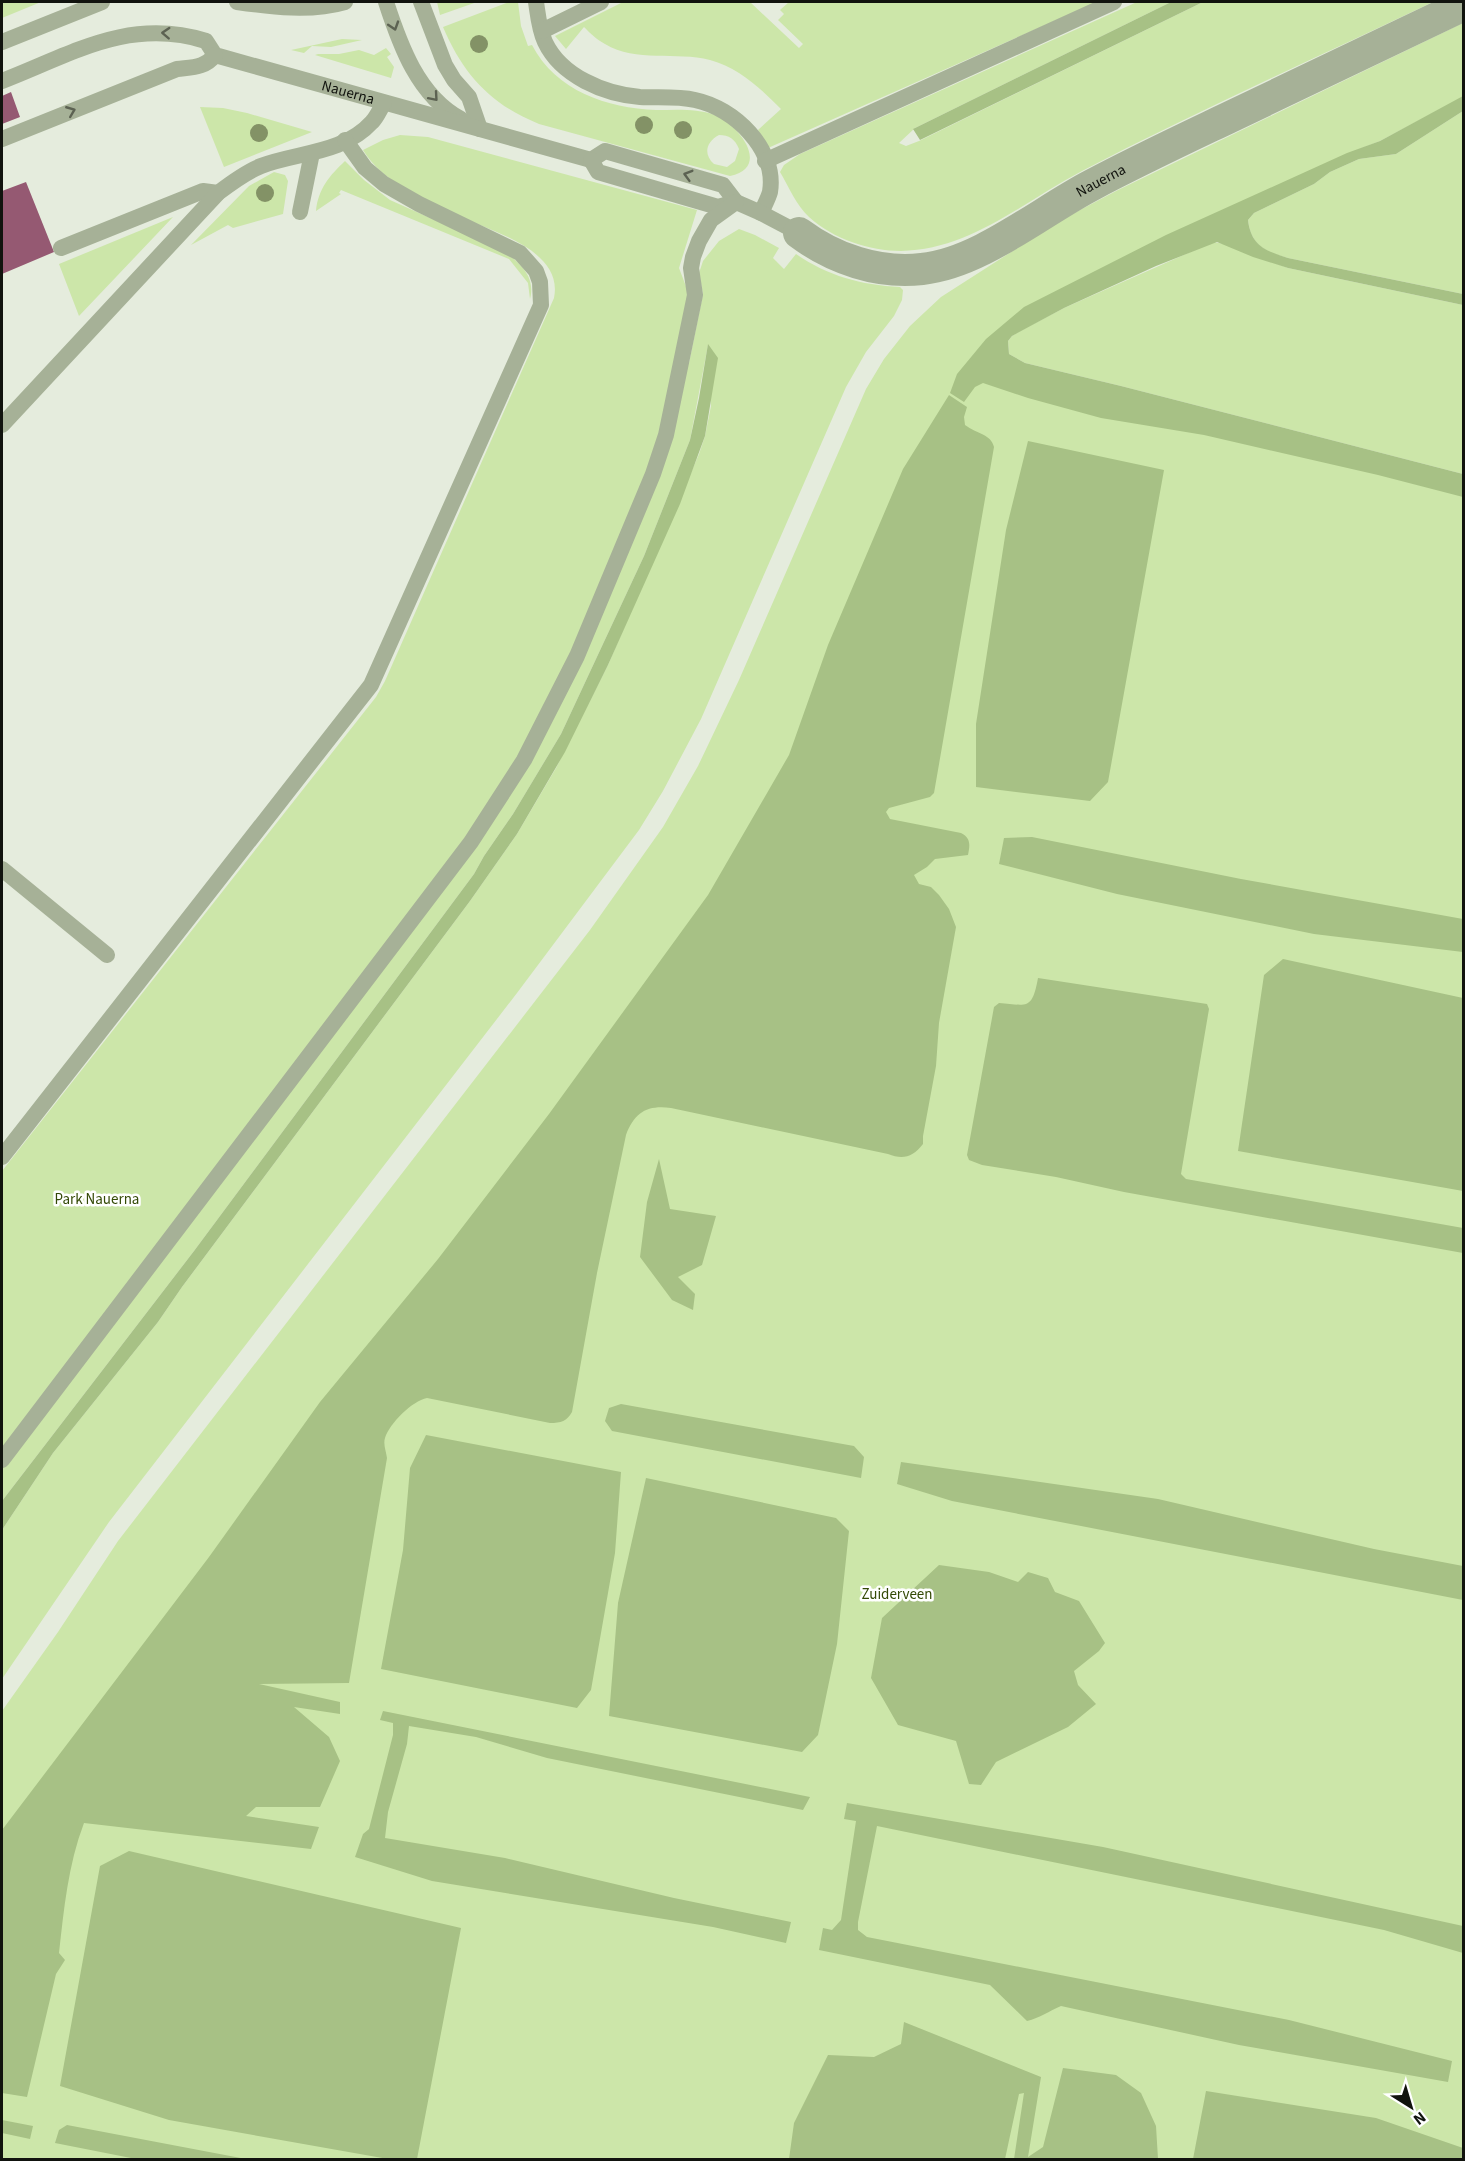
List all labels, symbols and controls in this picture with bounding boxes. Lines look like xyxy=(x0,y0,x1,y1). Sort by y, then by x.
one-way arrow xyxy=(386,20,399,31)
one-way arrow xyxy=(161,27,170,40)
street label: Nauerna xyxy=(319,75,377,110)
one-way arrow xyxy=(427,90,438,101)
one-way arrow xyxy=(65,106,76,118)
street label: Nauerna xyxy=(1072,159,1129,202)
one-way arrow xyxy=(683,170,694,182)
park label: Park Nauerna xyxy=(55,1189,139,1210)
park label: Zuiderveen xyxy=(862,1584,932,1605)
north arrow xyxy=(1381,2077,1441,2137)
text: N xyxy=(1409,2106,1430,2130)

